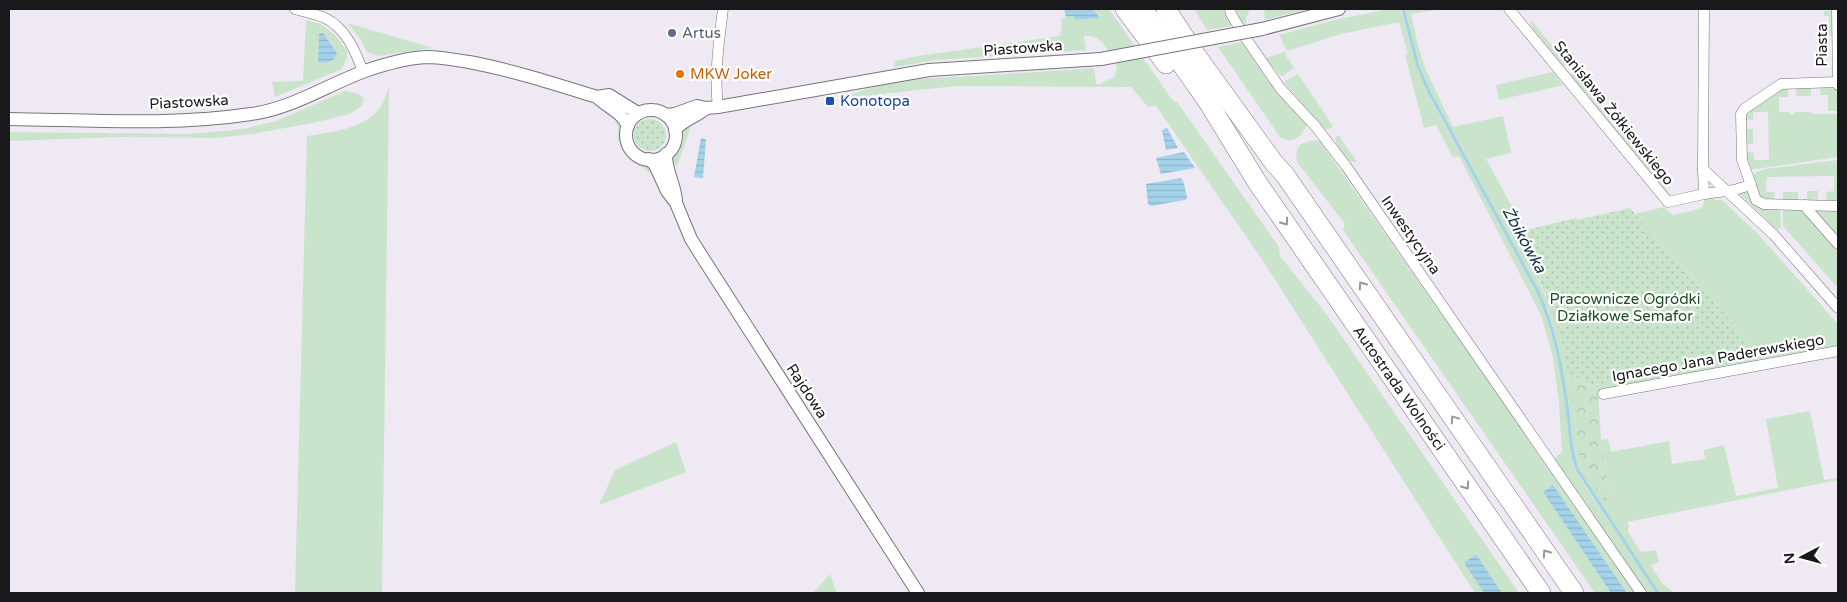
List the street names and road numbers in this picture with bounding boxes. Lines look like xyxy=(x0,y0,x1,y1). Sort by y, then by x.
street label: Piasta xyxy=(1813,23,1831,67)
street label: Piastowska xyxy=(983,36,1063,60)
street label: Stanisława Żółkiewskiego xyxy=(1550,37,1678,189)
street label: Piastowska xyxy=(149,91,229,113)
street label: Inwestycyjna xyxy=(1377,192,1445,278)
street label: Autostrada Wolności xyxy=(1349,322,1449,454)
street label: Ignacego Jana Paderewskiego xyxy=(1611,330,1825,386)
street label: Rajdowa xyxy=(783,360,831,422)

